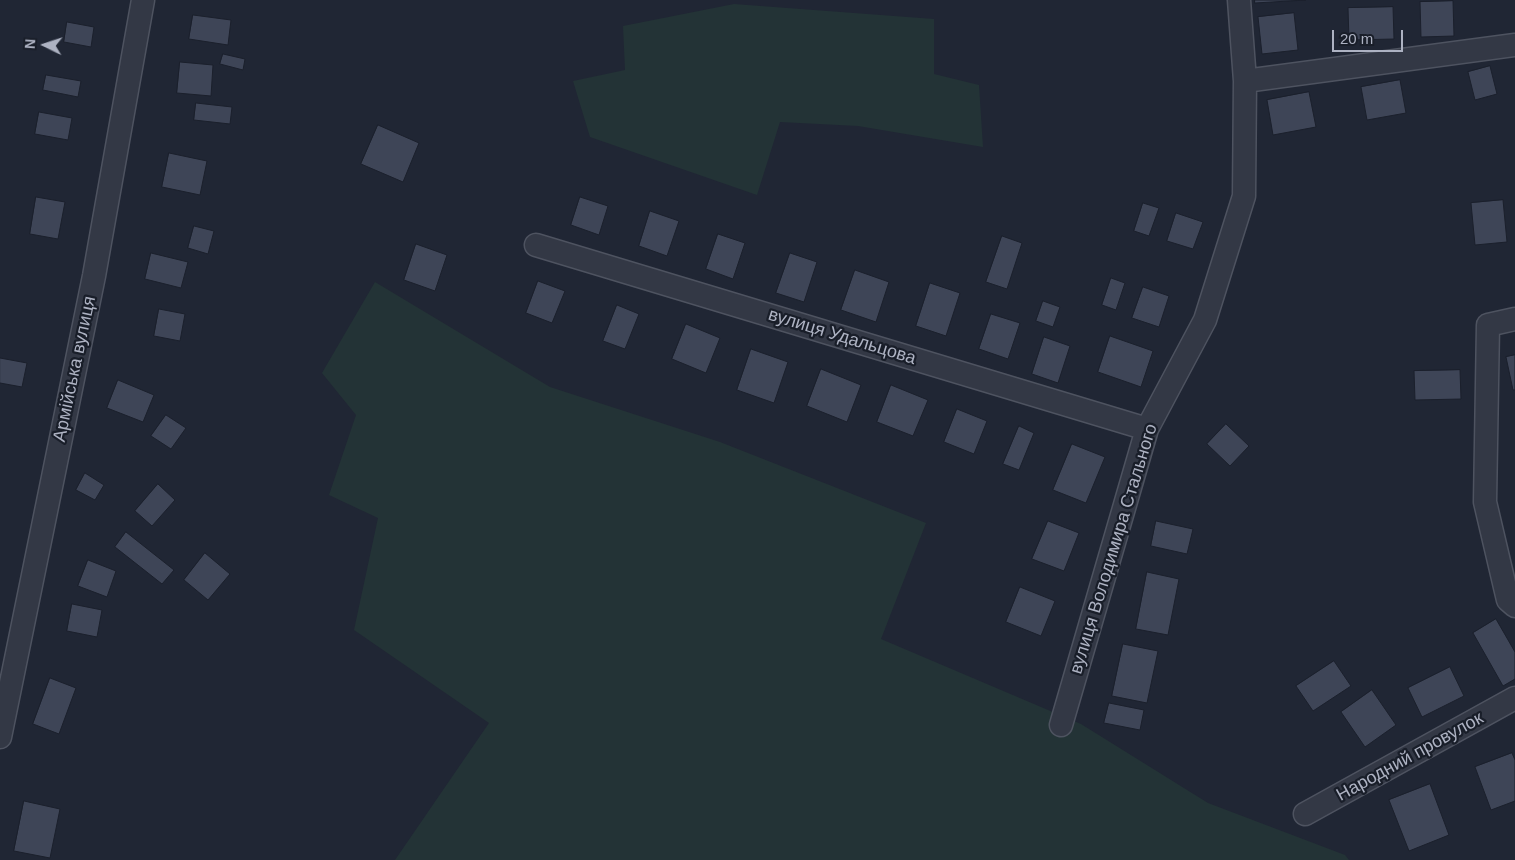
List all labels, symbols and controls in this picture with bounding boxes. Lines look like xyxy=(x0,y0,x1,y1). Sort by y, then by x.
north arrow xyxy=(20,20,70,70)
scale bar xyxy=(1335,20,1406,52)
text: 20 m xyxy=(1340,30,1373,47)
text: N xyxy=(22,38,38,50)
street label: Армійська вулиця xyxy=(49,294,101,444)
street label: вулиця Удальцова xyxy=(766,304,918,370)
street label: вулиця Володимира Стального xyxy=(1066,421,1162,677)
street label: Народний провулок xyxy=(1333,708,1487,806)

